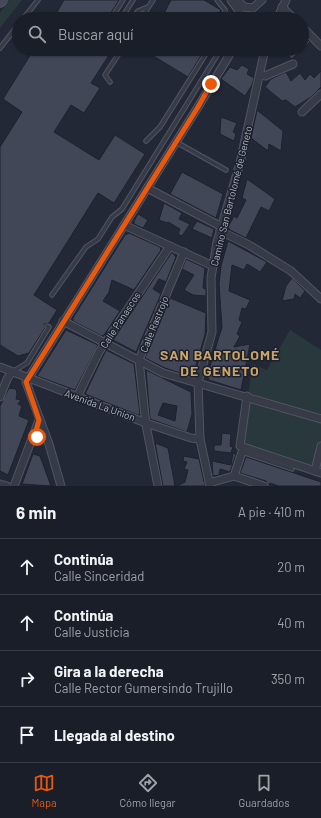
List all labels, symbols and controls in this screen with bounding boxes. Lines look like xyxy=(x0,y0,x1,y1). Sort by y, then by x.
search box xyxy=(12,12,309,56)
icon: search xyxy=(26,23,48,45)
text: Buscar aquí xyxy=(58,25,134,43)
route end xyxy=(202,75,220,93)
street label: Camino San Bartolomé de Geneto xyxy=(208,125,254,267)
street label: Calle Panascos xyxy=(97,289,143,350)
street label: Calle Rastrojo xyxy=(137,294,171,354)
district label: SAN BARTOLOMÉ DE GENETO xyxy=(160,346,280,379)
street label: Avenida La Union xyxy=(63,387,137,423)
route start xyxy=(28,428,46,446)
text: 6 min xyxy=(16,502,56,522)
text: A pie · 410 m xyxy=(238,504,305,520)
text: Continúa xyxy=(54,550,114,568)
icon: ahead xyxy=(16,556,38,578)
text: 20 m xyxy=(277,559,305,575)
text: Calle Sinceridad xyxy=(54,568,144,584)
text: Continúa xyxy=(54,606,114,624)
icon: ahead xyxy=(16,612,38,634)
text: 40 m xyxy=(277,615,305,631)
text: Calle Justicia xyxy=(54,624,129,640)
text: Gira a la derecha xyxy=(54,662,164,680)
icon: right xyxy=(16,668,38,690)
text: 350 m xyxy=(271,671,305,687)
text: Calle Rector Gumersindo Trujillo xyxy=(54,680,233,696)
icon: arrive xyxy=(16,724,38,746)
text: Llegada al destino xyxy=(54,726,175,744)
tab: Mapa xyxy=(31,772,57,809)
tab: Cómo llegar xyxy=(119,772,176,809)
tab: Guardados xyxy=(238,772,290,809)

